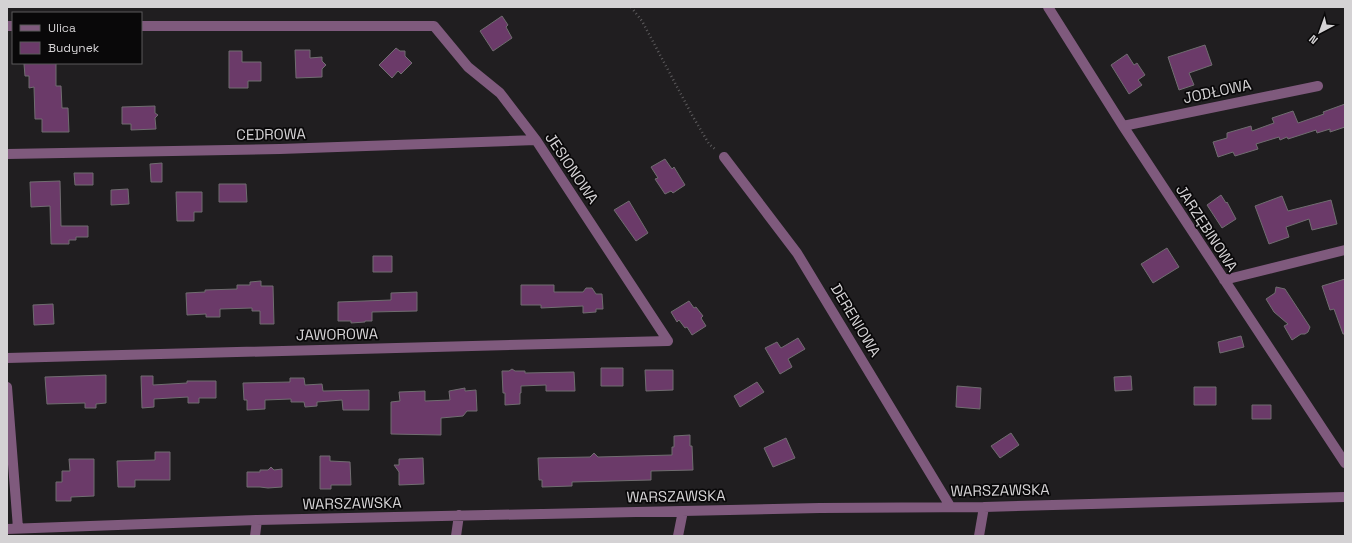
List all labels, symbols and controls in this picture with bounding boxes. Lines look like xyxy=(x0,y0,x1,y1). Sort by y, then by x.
legend xyxy=(12,12,142,64)
north arrow xyxy=(1300,12,1340,52)
text: Ulica xyxy=(48,20,76,36)
text: N xyxy=(1306,32,1321,47)
text: Budynek xyxy=(48,40,100,56)
street label: JODŁOWA xyxy=(1181,74,1253,107)
street label: CEDROWA xyxy=(236,124,307,144)
street label: JESIONOWA xyxy=(541,129,603,208)
street label: JARZĘBINOWA xyxy=(1172,181,1243,276)
street label: DERENIOWA xyxy=(827,280,886,361)
street label: JAWOROWA xyxy=(296,324,379,344)
street label: WARSZAWSKA xyxy=(950,480,1050,500)
street label: WARSZAWSKA xyxy=(626,486,726,506)
street label: WARSZAWSKA xyxy=(302,493,402,513)

